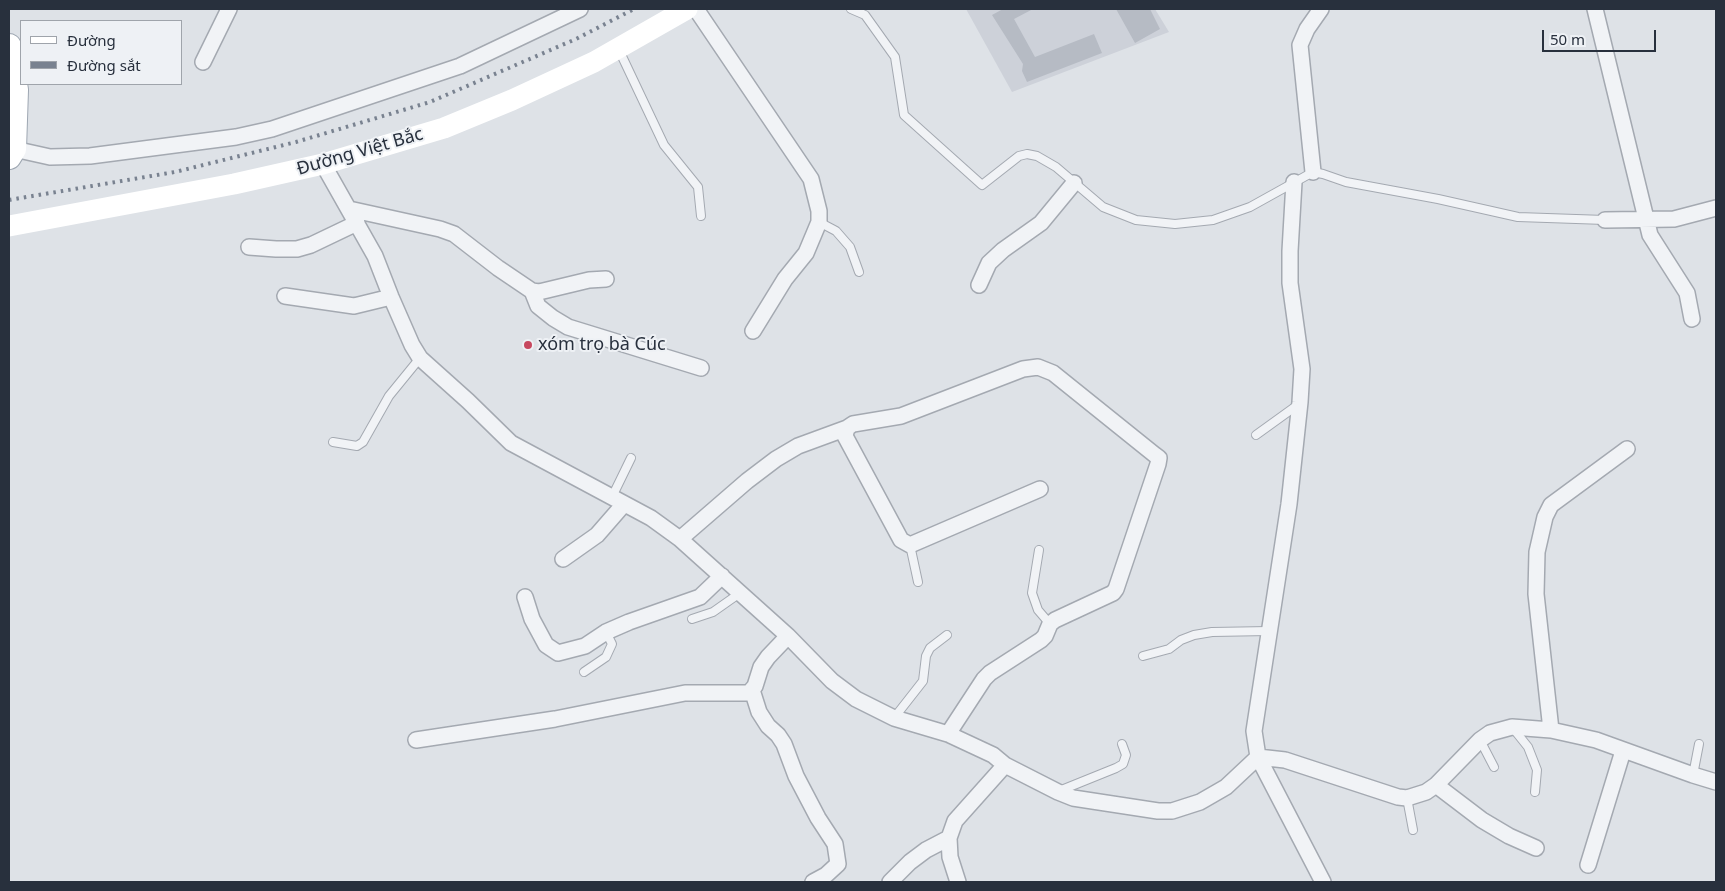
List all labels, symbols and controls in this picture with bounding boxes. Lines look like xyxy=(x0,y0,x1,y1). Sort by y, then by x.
legend xyxy=(20,20,182,85)
scale bar xyxy=(1545,20,1659,52)
text: 50 m xyxy=(1550,29,1585,49)
text: Đường xyxy=(67,30,116,50)
text: Đường sắt xyxy=(67,55,141,75)
street label: Đường Việt Bắc xyxy=(294,124,426,180)
place label: xóm trọ bà Cúc xyxy=(538,334,666,356)
marker: xóm trọ bà Cúc xyxy=(522,339,534,351)

